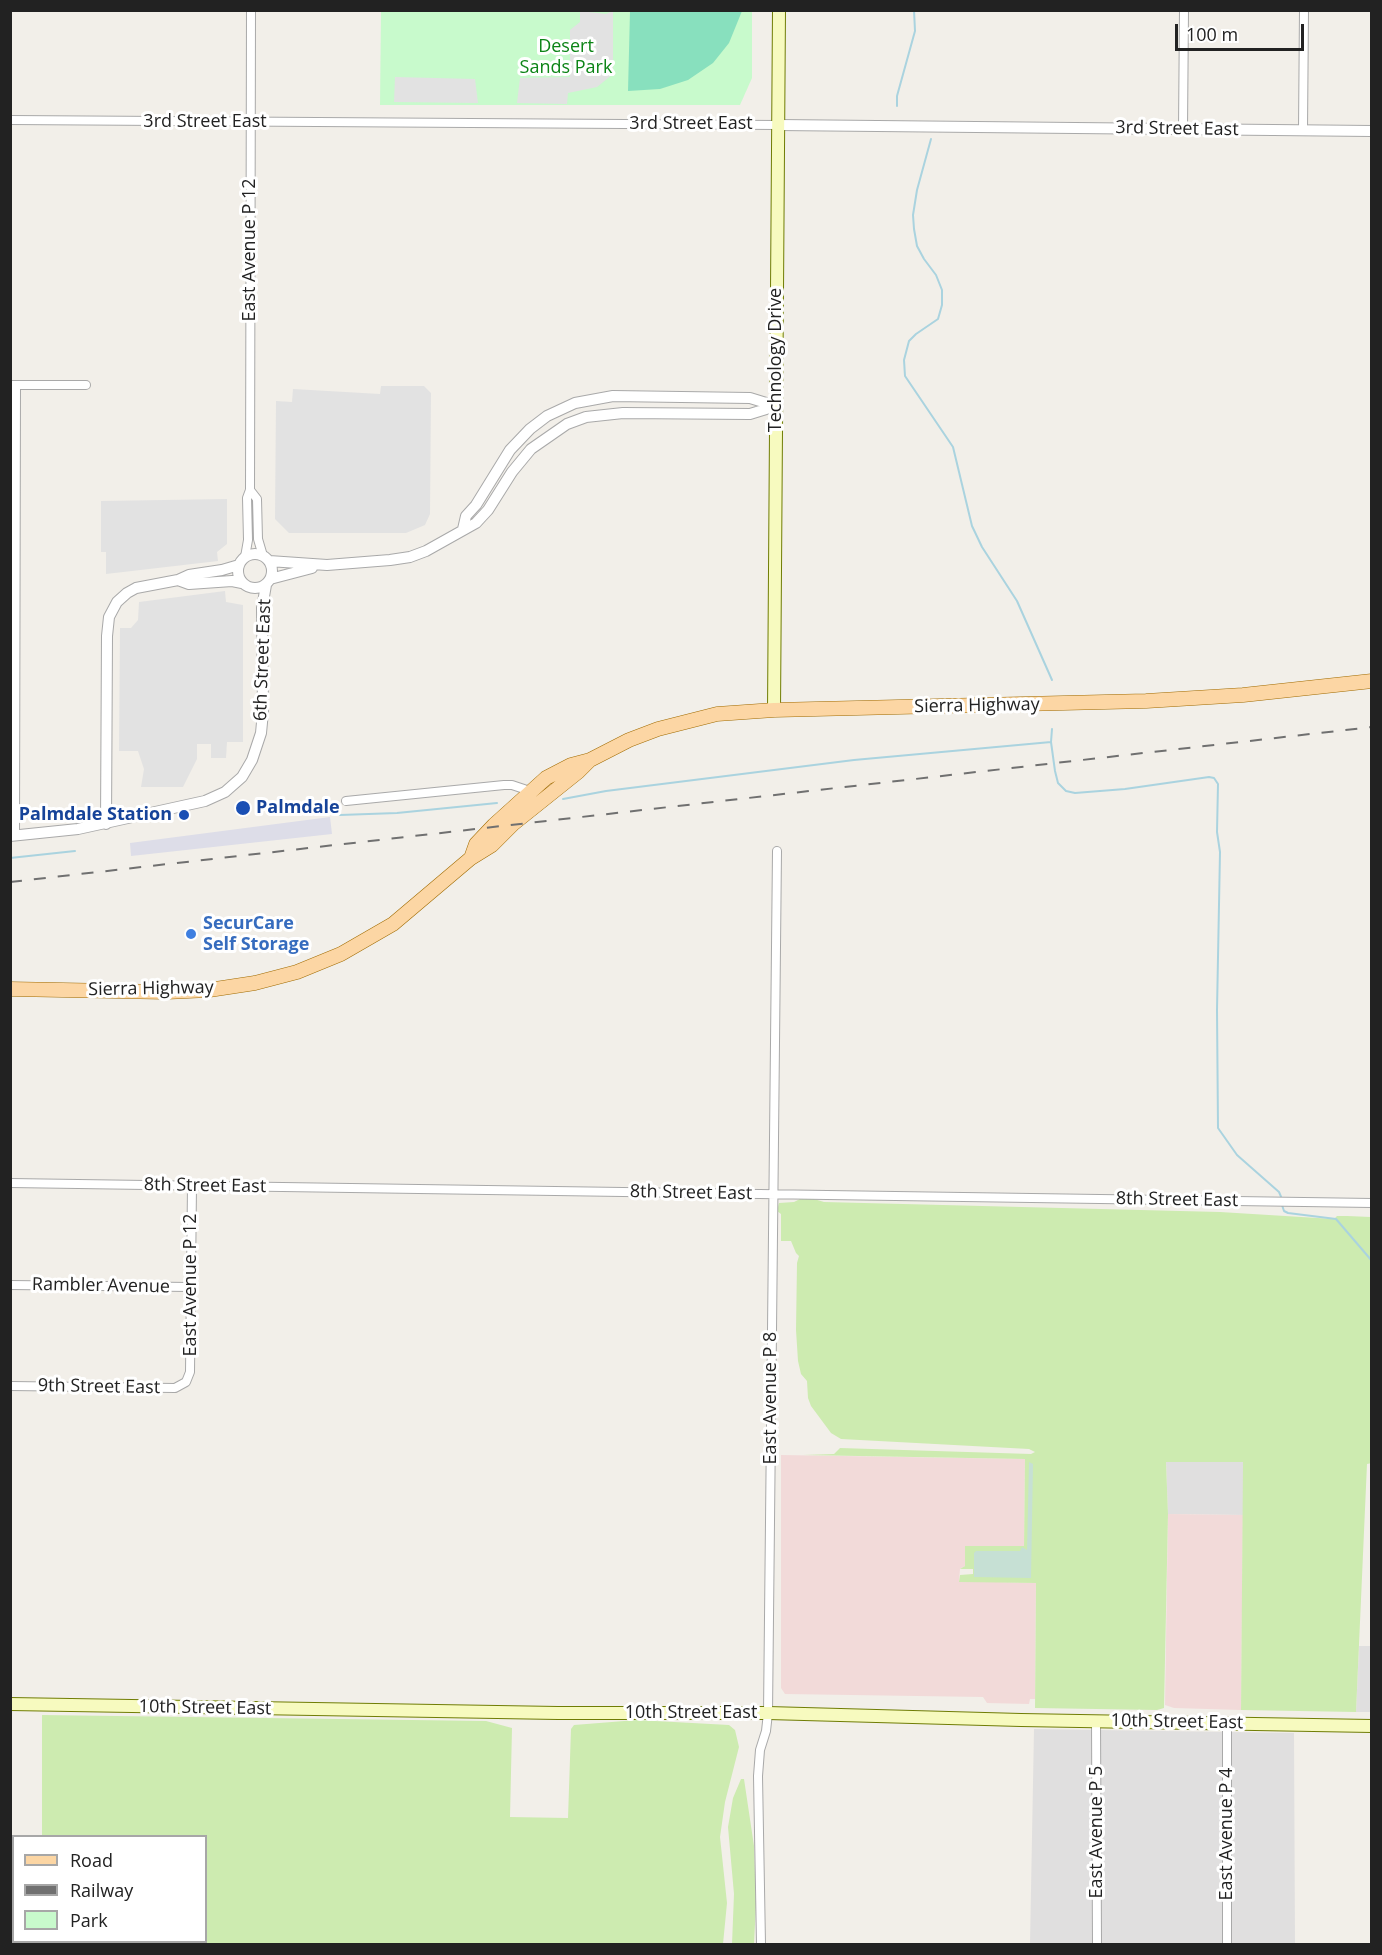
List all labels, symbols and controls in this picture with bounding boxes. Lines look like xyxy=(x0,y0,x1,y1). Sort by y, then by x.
scale bar xyxy=(1178,12,1307,50)
text: 100 m xyxy=(1186,22,1238,46)
park label: Desert Sands Park xyxy=(520,36,612,78)
street label: 3rd Street East xyxy=(143,111,267,133)
street label: 3rd Street East xyxy=(629,113,753,135)
street label: 3rd Street East xyxy=(1115,117,1239,141)
street label: East Avenue P 12 xyxy=(239,178,261,322)
street label: Technology Drive xyxy=(765,288,787,432)
street label: 6th Street East xyxy=(250,598,276,722)
street label: Sierra Highway xyxy=(914,694,1040,718)
place label: Palmdale xyxy=(256,797,340,819)
marker: Palmdale xyxy=(234,799,252,817)
place label: Palmdale Station xyxy=(19,804,172,826)
marker: Palmdale Station xyxy=(177,808,191,822)
place label: SecurCare Self Storage xyxy=(203,913,309,956)
marker: SecurCare Self Storage xyxy=(184,927,198,941)
street label: Sierra Highway xyxy=(88,977,214,1001)
street label: 8th Street East xyxy=(144,1174,266,1198)
street label: 8th Street East xyxy=(630,1181,752,1205)
street label: 8th Street East xyxy=(1116,1188,1238,1212)
street label: East Avenue P 12 xyxy=(180,1213,202,1357)
street label: Rambler Avenue xyxy=(32,1274,170,1298)
street label: East Avenue P 8 xyxy=(760,1332,782,1464)
street label: 9th Street East xyxy=(38,1375,160,1399)
street label: 10th Street East xyxy=(138,1696,272,1720)
street label: 10th Street East xyxy=(625,1702,757,1724)
street label: 10th Street East xyxy=(1110,1710,1244,1734)
street label: East Avenue P 5 xyxy=(1086,1766,1108,1898)
street label: East Avenue P 4 xyxy=(1216,1768,1238,1900)
legend xyxy=(12,1835,207,1943)
text: Road xyxy=(70,1848,113,1872)
text: Railway xyxy=(70,1878,133,1902)
text: Park xyxy=(70,1908,108,1932)

